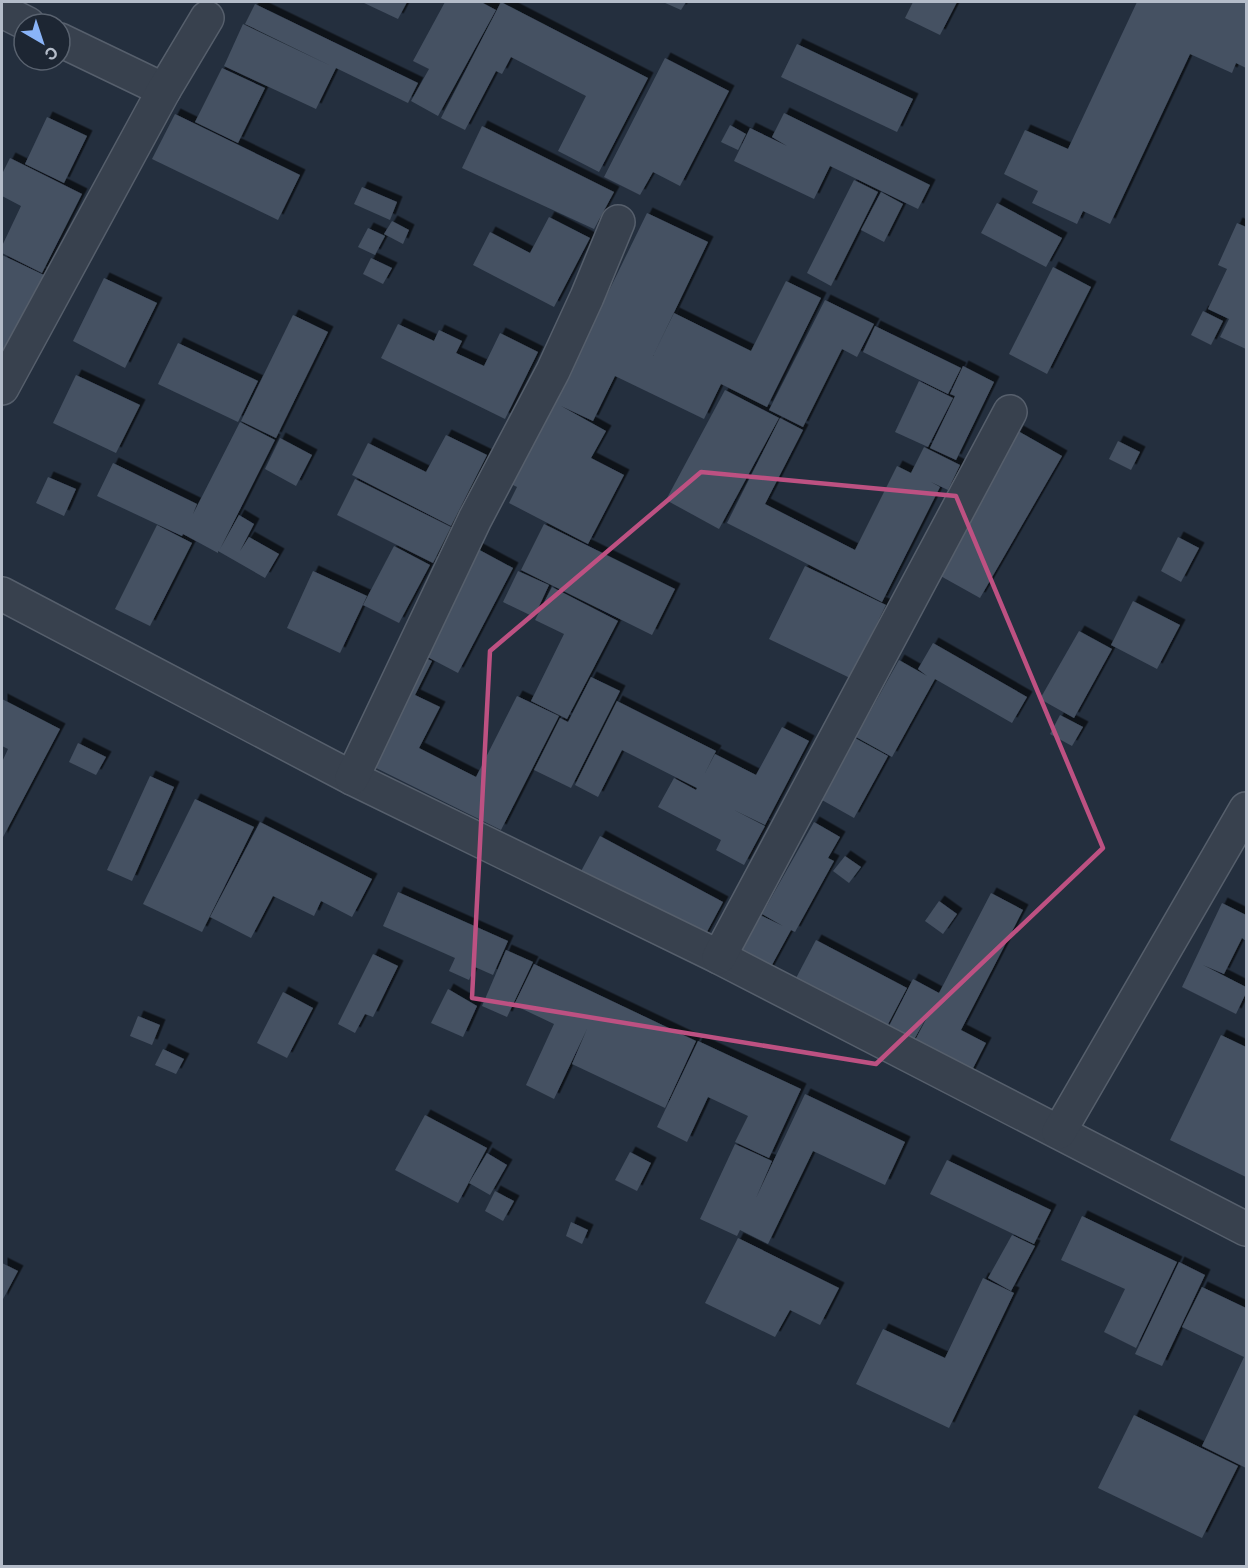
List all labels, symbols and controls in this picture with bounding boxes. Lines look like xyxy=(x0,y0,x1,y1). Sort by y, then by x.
north arrow xyxy=(12,12,72,72)
text: С xyxy=(40,42,62,65)

